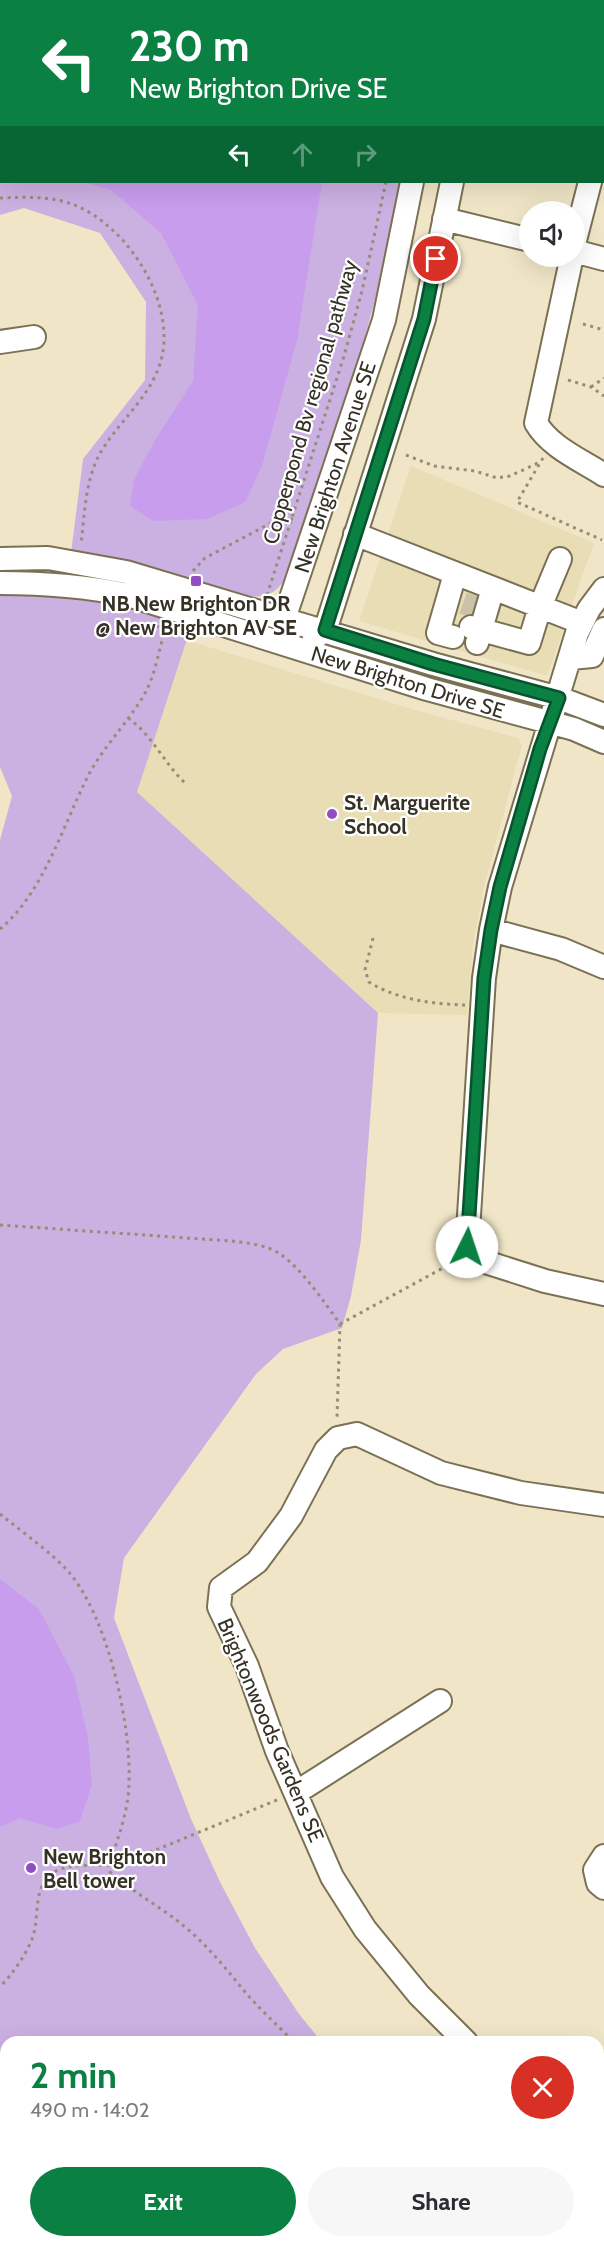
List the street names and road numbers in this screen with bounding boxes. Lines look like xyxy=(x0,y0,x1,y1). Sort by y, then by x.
street label: Copperpond Bv regional pathway xyxy=(257,257,363,547)
street label: New Brighton Avenue SE xyxy=(289,358,381,576)
street label: New Brighton Drive SE xyxy=(308,641,508,723)
street label: Brightonwoods Gardens SE xyxy=(212,1614,330,1846)

